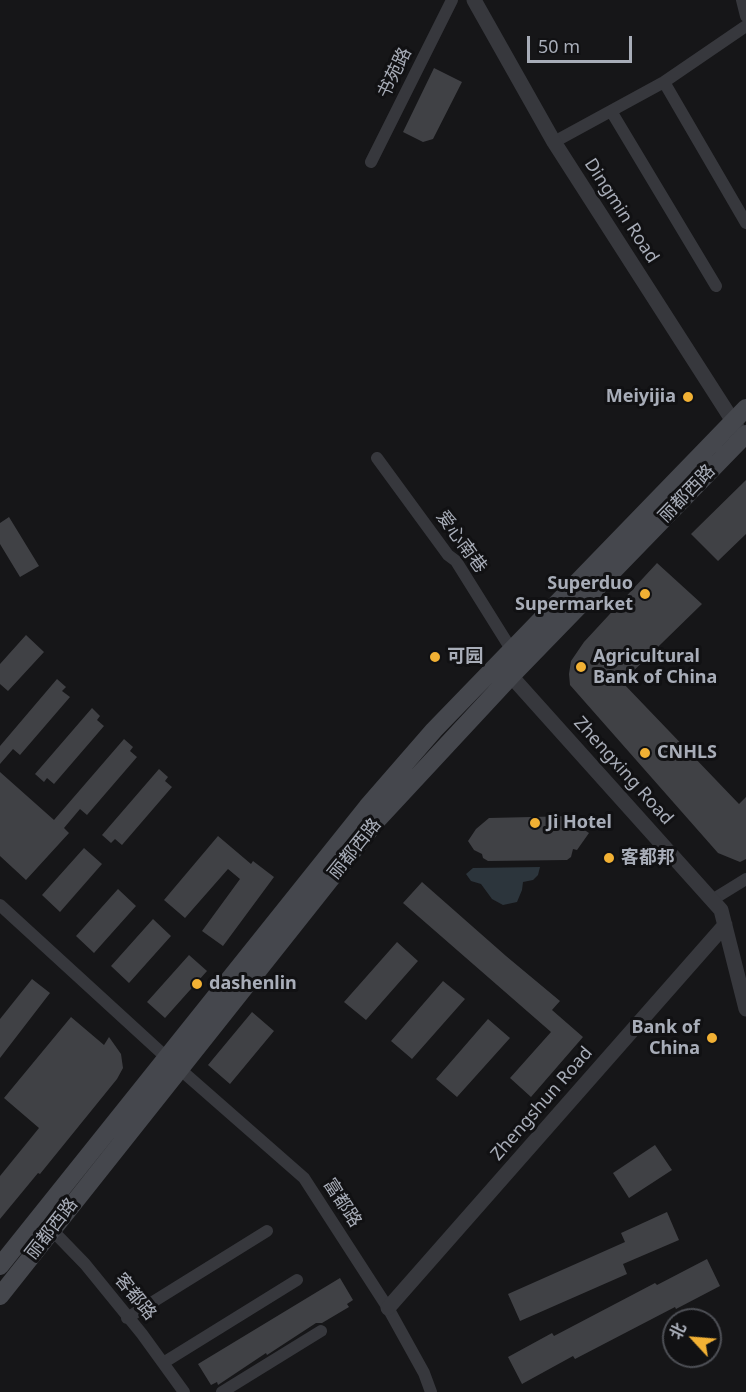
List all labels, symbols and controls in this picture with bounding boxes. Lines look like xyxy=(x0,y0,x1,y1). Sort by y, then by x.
scale bar xyxy=(530,24,635,62)
text: 50 m xyxy=(538,34,580,58)
street label: 书苑路 xyxy=(373,44,417,102)
street label: Dingmin Road xyxy=(579,155,663,267)
place label: Meiyijia xyxy=(606,386,676,408)
marker: Meiyijia xyxy=(681,390,695,404)
street label: 丽都西路 xyxy=(654,461,720,527)
street label: 爱心南巷 xyxy=(431,507,491,577)
place label: Superduo Supermarket xyxy=(515,573,633,616)
marker: Superduo Supermarket xyxy=(638,587,652,601)
place label: 可园 xyxy=(447,646,483,668)
place label: Agricultural Bank of China xyxy=(593,646,717,688)
marker: 可园 xyxy=(428,650,442,664)
marker: Agricultural Bank of China xyxy=(574,660,588,674)
street label: Zhengxing Road xyxy=(569,712,677,830)
place label: CNHLS xyxy=(657,742,717,764)
marker: CNHLS xyxy=(638,746,652,760)
place label: Ji Hotel xyxy=(547,812,612,834)
street label: 丽都西路 xyxy=(324,814,386,884)
marker: Ji Hotel xyxy=(528,816,542,830)
place label: 客都邦 xyxy=(621,847,675,869)
marker: 客都邦 xyxy=(602,851,616,865)
place label: dashenlin xyxy=(209,973,297,995)
marker: dashenlin xyxy=(190,977,204,991)
place label: Bank of China xyxy=(631,1017,700,1060)
marker: Bank of China xyxy=(705,1031,719,1045)
street label: Zhengshun Road xyxy=(487,1043,597,1165)
street label: 富都路 xyxy=(318,1174,366,1232)
street label: 丽都西路 xyxy=(21,1194,83,1264)
street label: 客都路 xyxy=(110,1269,160,1325)
north arrow xyxy=(662,1308,722,1368)
text: 北 xyxy=(664,1319,691,1343)

